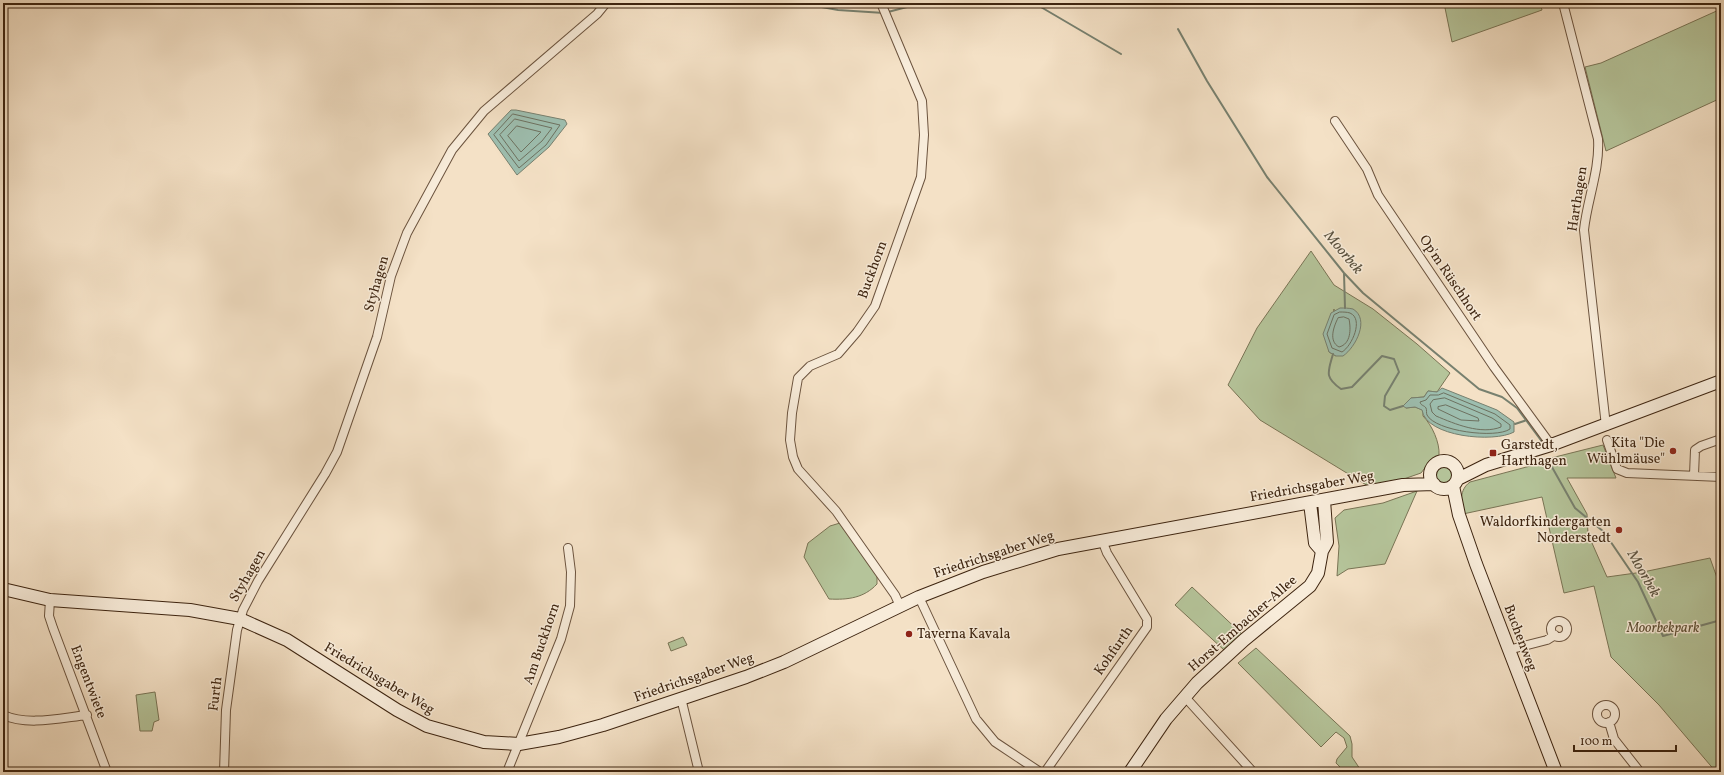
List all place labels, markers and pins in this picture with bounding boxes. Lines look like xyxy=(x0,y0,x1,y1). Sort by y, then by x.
place label: Kita "Die Wühlmäuse" xyxy=(1587,434,1665,469)
place label: Garstedt, Harthagen xyxy=(1501,436,1567,471)
marker: Kita "Die Wühlmäuse" xyxy=(1668,446,1678,456)
marker: Garstedt, Harthagen xyxy=(1488,448,1498,458)
place label: Waldorfkindergarten Norderstedt xyxy=(1480,513,1611,548)
marker: Waldorfkindergarten Norderstedt xyxy=(1614,525,1624,535)
place label: Taverna Kavala xyxy=(917,625,1010,644)
marker: Taverna Kavala xyxy=(904,629,914,639)

